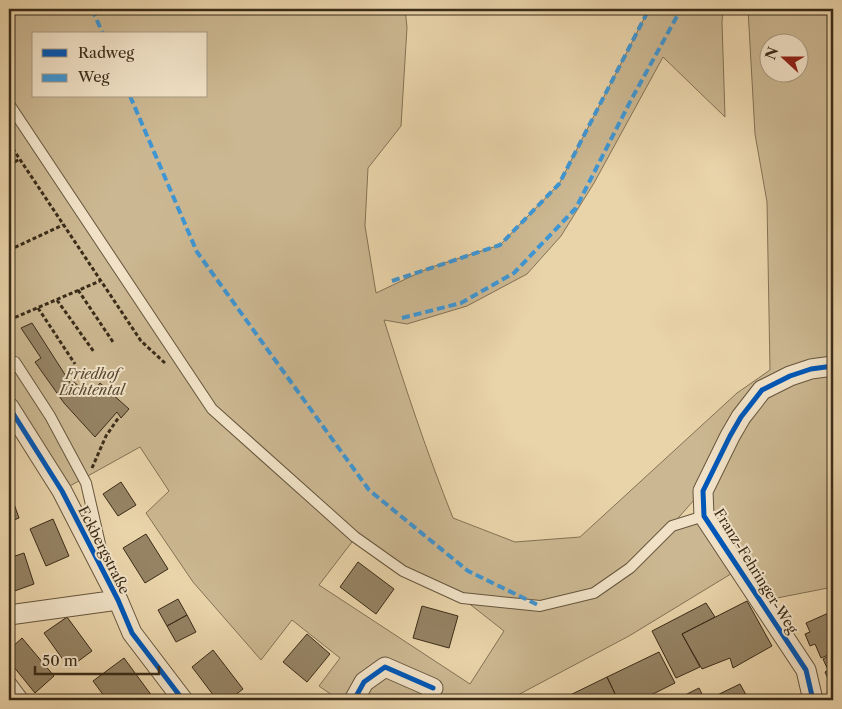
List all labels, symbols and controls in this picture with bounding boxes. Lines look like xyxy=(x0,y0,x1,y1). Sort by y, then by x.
legend xyxy=(32,32,208,98)
north arrow xyxy=(760,32,810,82)
text: Radweg xyxy=(78,43,134,62)
text: N xyxy=(761,44,782,62)
text: Weg xyxy=(77,67,110,86)
park label: Friedhof Lichtental xyxy=(58,365,126,399)
street label: Eckbergstraße xyxy=(74,503,134,597)
street label: Franz-Fehringer-Weg xyxy=(710,505,802,637)
scale bar xyxy=(35,644,159,676)
text: 50 m xyxy=(42,651,78,670)

